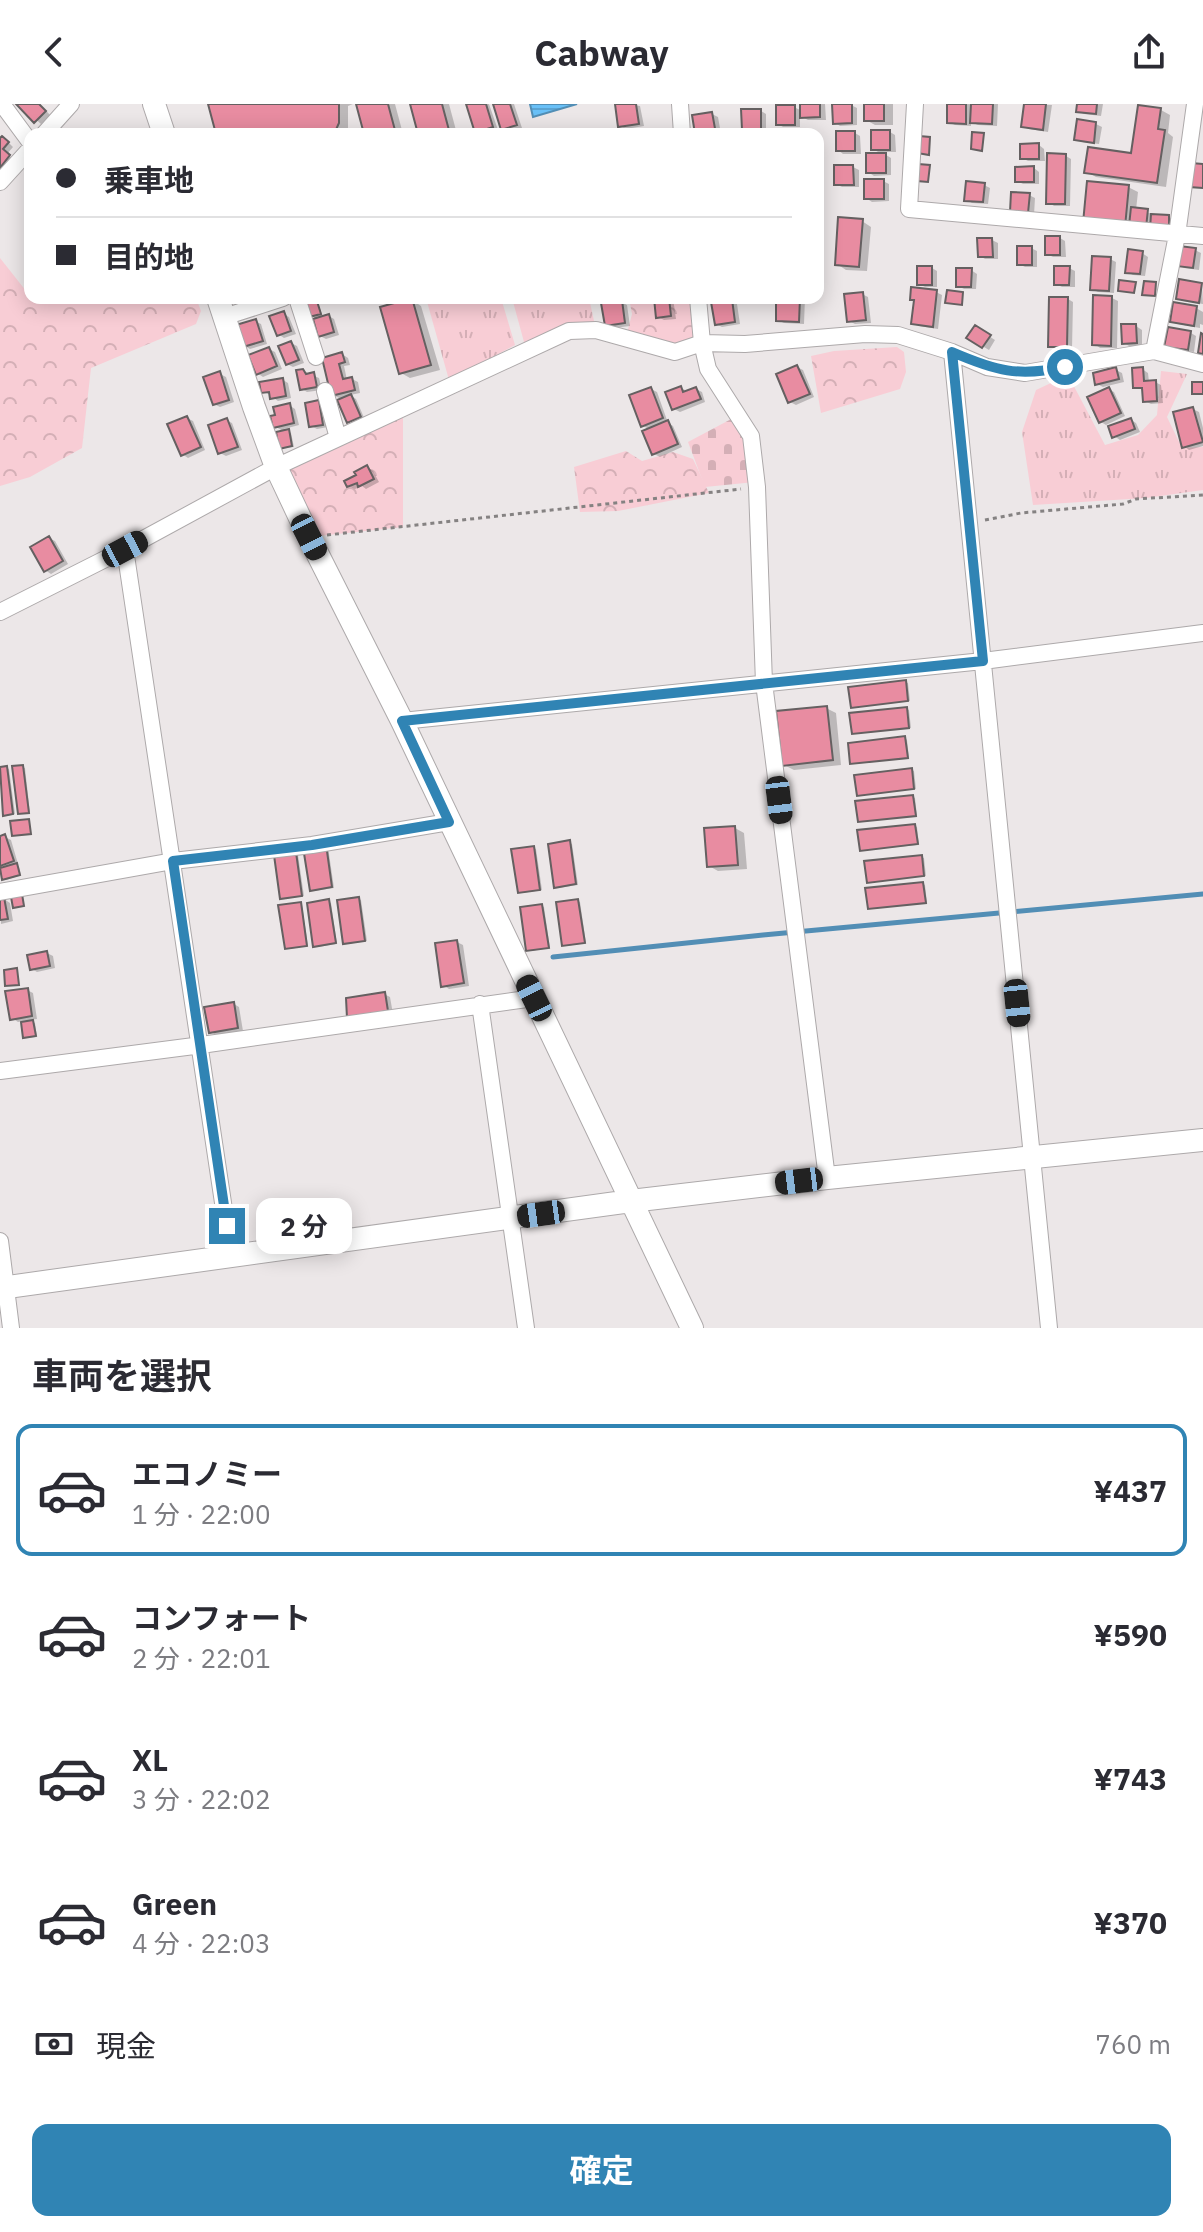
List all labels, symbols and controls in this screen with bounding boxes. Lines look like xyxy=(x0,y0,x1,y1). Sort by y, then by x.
text: Cabway xyxy=(534,29,669,76)
icon: back xyxy=(32,30,76,74)
icon: share xyxy=(1127,30,1171,74)
text: 乗車地 xyxy=(104,160,194,199)
text: 目的地 xyxy=(104,237,194,276)
route start xyxy=(1047,349,1083,385)
car xyxy=(287,510,331,564)
car xyxy=(98,527,152,571)
car xyxy=(764,775,794,825)
car xyxy=(513,971,555,1025)
car xyxy=(1003,978,1031,1028)
car xyxy=(774,1166,824,1196)
callout: 2 分 xyxy=(255,1198,351,1254)
car xyxy=(516,1199,566,1229)
route end xyxy=(209,1208,245,1244)
text: 2 分 xyxy=(280,1209,328,1243)
text: 車両を選択 xyxy=(32,1352,212,1399)
icon: car xyxy=(36,1454,108,1526)
text: エコノミー xyxy=(132,1454,282,1493)
text: ¥437 xyxy=(1094,1471,1167,1510)
text: 1 分 · 22:00 xyxy=(132,1497,270,1531)
icon: car xyxy=(36,1598,108,1670)
text: コンフォート xyxy=(132,1598,311,1637)
text: ¥590 xyxy=(1094,1615,1167,1654)
text: 2 分 · 22:01 xyxy=(132,1641,270,1675)
text: XL xyxy=(132,1740,168,1779)
icon: car xyxy=(36,1742,108,1814)
text: ¥743 xyxy=(1094,1759,1167,1798)
text: 3 分 · 22:02 xyxy=(132,1782,270,1816)
text: Green xyxy=(132,1884,217,1923)
icon: car xyxy=(36,1886,108,1958)
text: ¥370 xyxy=(1094,1903,1167,1942)
text: 4 分 · 22:03 xyxy=(132,1926,270,1960)
icon: cash xyxy=(32,2022,76,2066)
text: 現金 xyxy=(96,2026,156,2065)
text: 760 m xyxy=(1095,2027,1171,2061)
button: 確定 xyxy=(32,2124,1171,2216)

